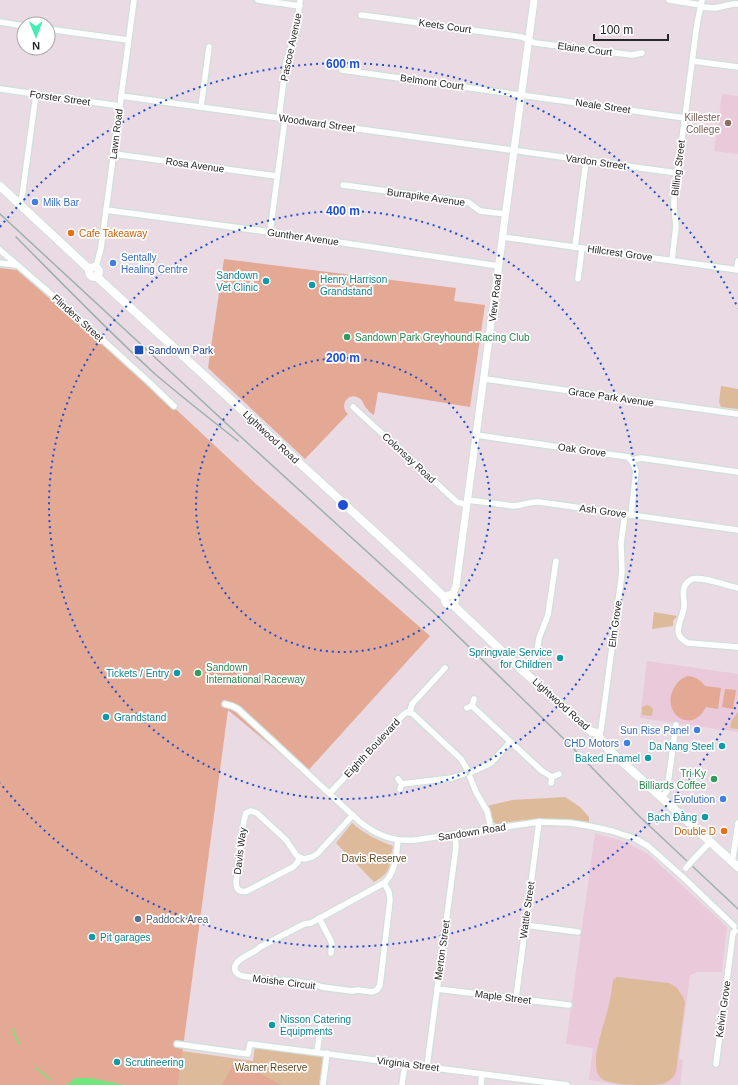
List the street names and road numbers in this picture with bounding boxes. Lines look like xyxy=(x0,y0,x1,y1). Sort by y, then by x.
street label: Pascoe Avenue xyxy=(278,12,304,82)
street label: Keets Court xyxy=(418,17,472,35)
street label: Elaine Court xyxy=(557,40,613,58)
street label: Belmont Court xyxy=(400,72,465,92)
street label: Forster Street xyxy=(29,88,91,108)
street label: Neale Street xyxy=(575,97,632,115)
street label: Lawn Road xyxy=(107,108,125,160)
street label: Woodward Street xyxy=(278,112,356,134)
street label: Billing Street xyxy=(669,139,687,197)
street label: Vardon Street xyxy=(565,152,627,172)
street label: Rosa Avenue xyxy=(165,155,226,175)
street label: Burrapike Avenue xyxy=(386,186,466,208)
street label: Gunther Avenue xyxy=(267,227,340,248)
street label: Hillcrest Grove xyxy=(587,243,654,263)
street label: View Road xyxy=(487,273,503,323)
street label: Flinders Street xyxy=(50,292,106,344)
street label: Grace Park Avenue xyxy=(567,386,655,409)
street label: Lightwood Road xyxy=(241,408,301,466)
street label: Colonsay Road xyxy=(380,431,438,485)
street label: Oak Grove xyxy=(557,441,607,459)
street label: Ash Grove xyxy=(579,502,628,520)
street label: Elm Grove xyxy=(606,599,624,648)
street label: Lightwood Road xyxy=(530,676,592,732)
street label: Eighth Boulevard xyxy=(342,716,402,780)
street label: Sandown Road xyxy=(437,821,507,843)
street label: Davis Way xyxy=(232,827,248,875)
street label: Wattle Street xyxy=(518,881,536,939)
street label: Merton Street xyxy=(432,919,452,981)
street label: Moishe Circuit xyxy=(252,973,316,991)
street label: Kelvin Grove xyxy=(714,979,732,1038)
street label: Maple Street xyxy=(474,988,532,1006)
street label: Virginia Street xyxy=(376,1055,440,1073)

